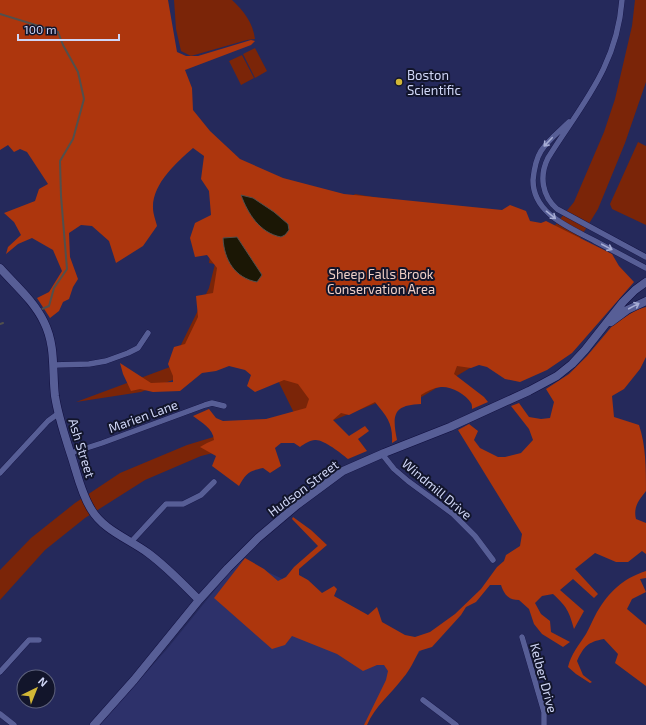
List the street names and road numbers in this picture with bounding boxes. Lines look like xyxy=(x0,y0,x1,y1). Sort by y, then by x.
street label: Marien Lane xyxy=(106,396,180,436)
street label: Ash Street xyxy=(65,416,99,480)
street label: Windmill Drive xyxy=(399,455,475,523)
street label: Hudson Street xyxy=(265,456,341,520)
street label: Kelber Drive xyxy=(527,641,561,715)

